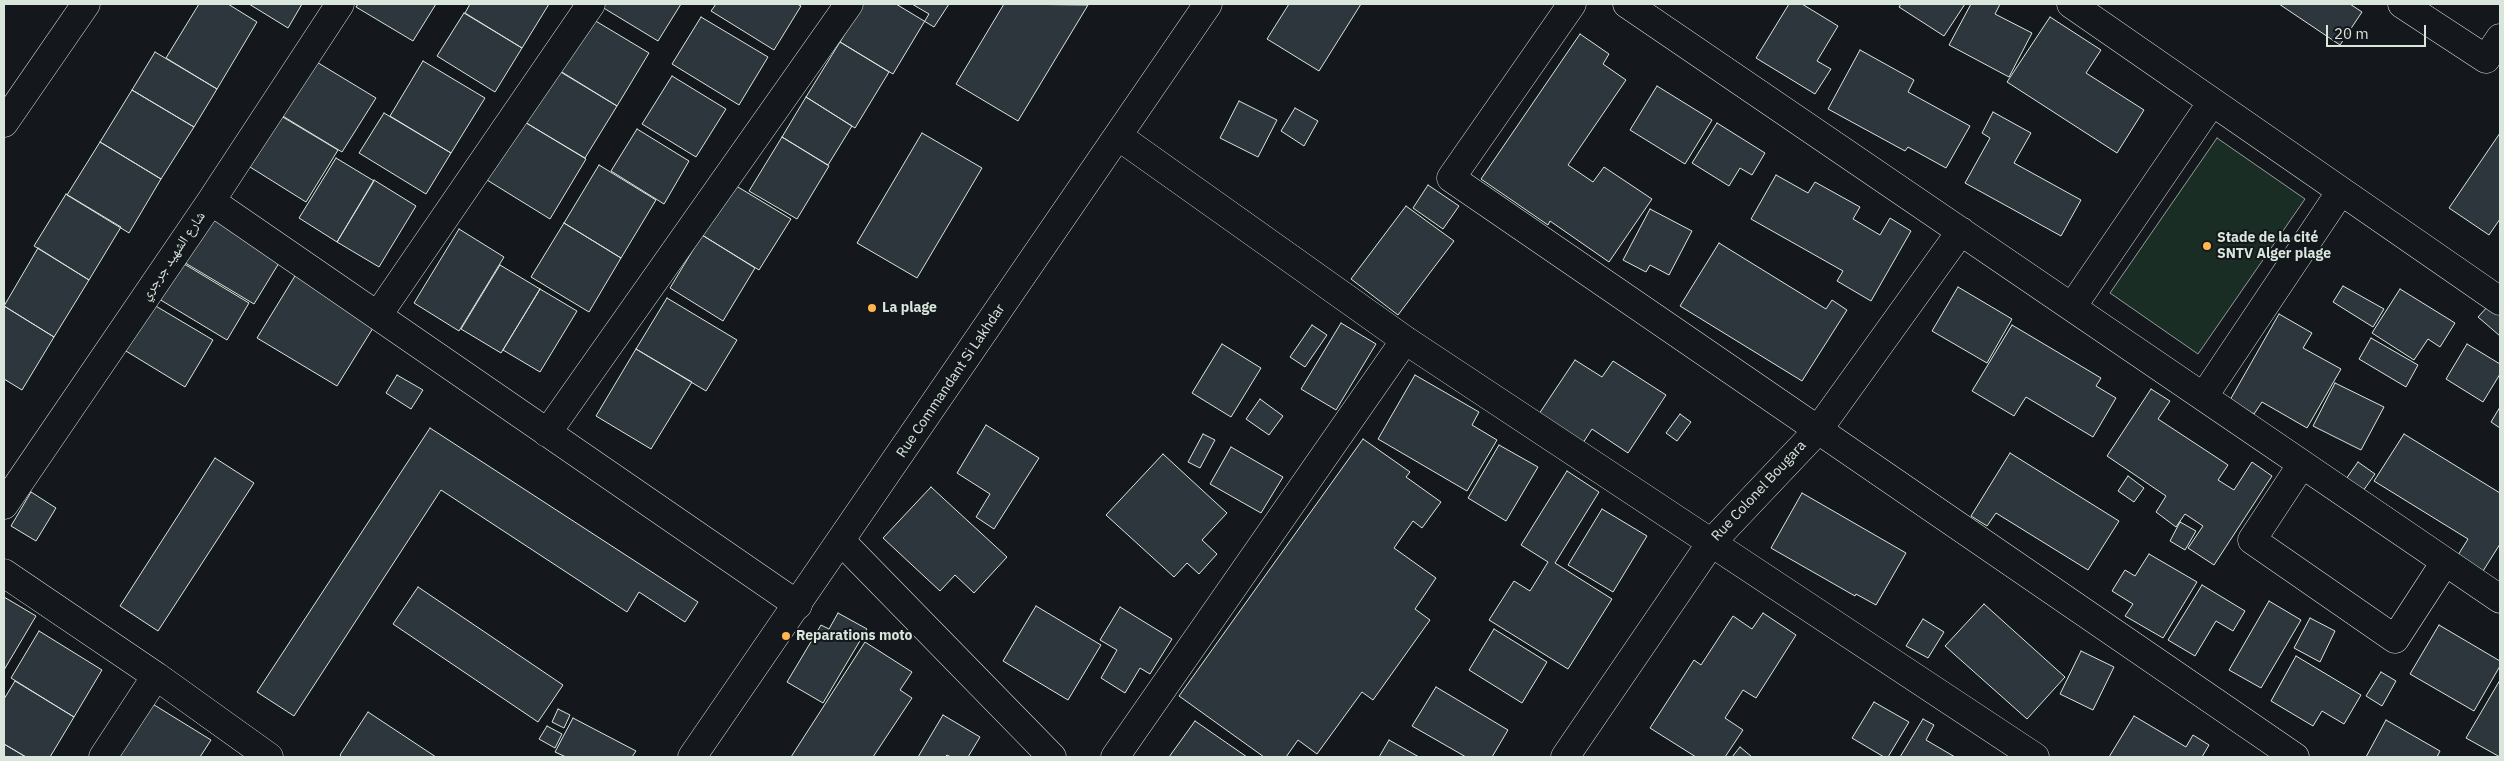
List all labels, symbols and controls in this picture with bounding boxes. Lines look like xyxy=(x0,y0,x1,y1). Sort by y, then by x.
scale bar xyxy=(2329,15,2429,47)
text: 20 m xyxy=(2334,24,2369,43)
street label: شارع الشهيد جرجري xyxy=(137,208,209,304)
place label: Stade de la cité SNTV Alger plage xyxy=(2217,230,2331,262)
marker: Stade de la cité SNTV Alger plage xyxy=(2201,240,2213,252)
place label: La plage xyxy=(882,300,937,316)
street label: Rue Commandant Si Lakhdar xyxy=(893,301,1009,461)
marker: La plage xyxy=(866,302,878,314)
street label: Rue Colonel Bougara xyxy=(1708,437,1810,545)
place label: Reparations moto xyxy=(796,628,912,644)
marker: Reparations moto xyxy=(780,630,792,642)

